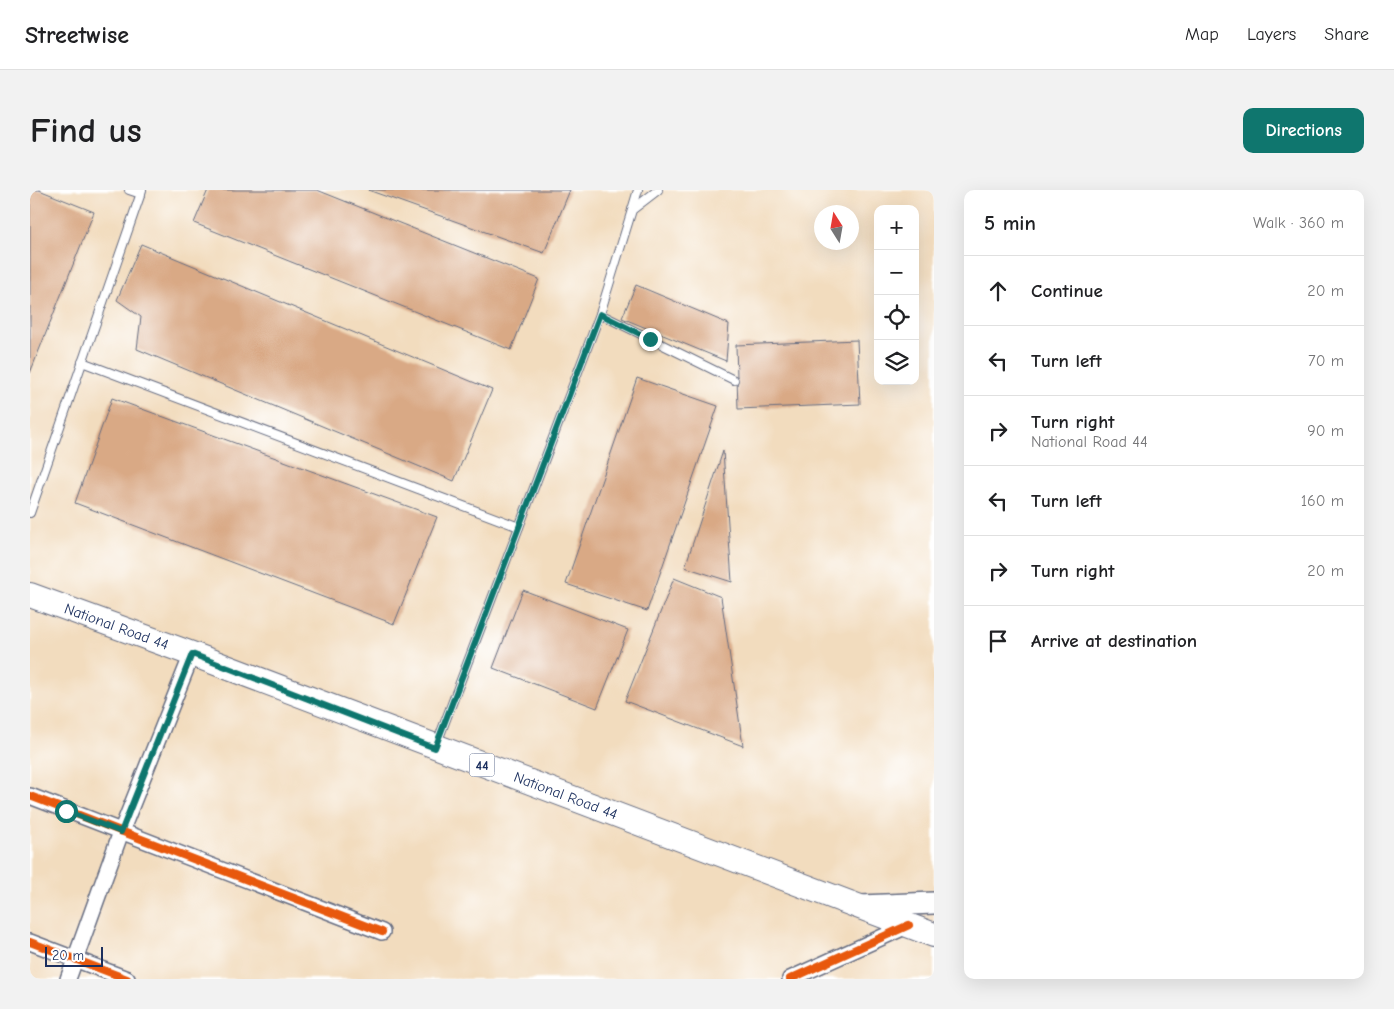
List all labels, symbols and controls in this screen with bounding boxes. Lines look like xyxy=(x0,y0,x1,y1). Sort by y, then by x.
text: Streetwise xyxy=(25,21,129,49)
text: Map xyxy=(1185,24,1219,45)
text: Layers xyxy=(1247,24,1296,45)
text: Share xyxy=(1324,24,1369,45)
button: Directions xyxy=(1243,108,1364,153)
text: Find us xyxy=(30,110,142,151)
north arrow xyxy=(814,205,859,250)
map controls xyxy=(874,205,919,385)
button: + xyxy=(874,205,919,250)
text: 5 min xyxy=(984,211,1036,235)
text: Walk · 360 m xyxy=(1253,214,1344,232)
button: − xyxy=(874,250,919,295)
icon: ahead xyxy=(984,277,1012,305)
text: Continue xyxy=(1031,280,1103,302)
text: 20 m xyxy=(1307,282,1344,300)
button: locate xyxy=(874,295,919,340)
route end xyxy=(639,328,662,351)
button: layers xyxy=(874,340,919,385)
icon: left xyxy=(984,347,1012,375)
text: Turn left xyxy=(1031,350,1102,372)
text: 70 m xyxy=(1308,352,1344,370)
text: Turn right xyxy=(1031,411,1115,433)
icon: right xyxy=(984,417,1012,445)
text: 90 m xyxy=(1307,422,1344,440)
text: National Road 44 xyxy=(1031,433,1148,451)
icon: left xyxy=(984,487,1012,515)
text: Turn left xyxy=(1031,490,1102,512)
text: 160 m xyxy=(1301,492,1344,510)
icon: right xyxy=(984,557,1012,585)
text: Turn right xyxy=(1031,560,1115,582)
text: 20 m xyxy=(1307,562,1344,580)
street label: National Road 44 xyxy=(62,599,171,654)
icon: arrive xyxy=(984,627,1012,655)
text: Arrive at destination xyxy=(1031,630,1197,652)
road number: 44 xyxy=(470,754,494,776)
street label: National Road 44 xyxy=(511,768,620,823)
route start xyxy=(55,800,78,823)
scale bar xyxy=(45,944,102,967)
text: 20 m xyxy=(52,947,84,964)

